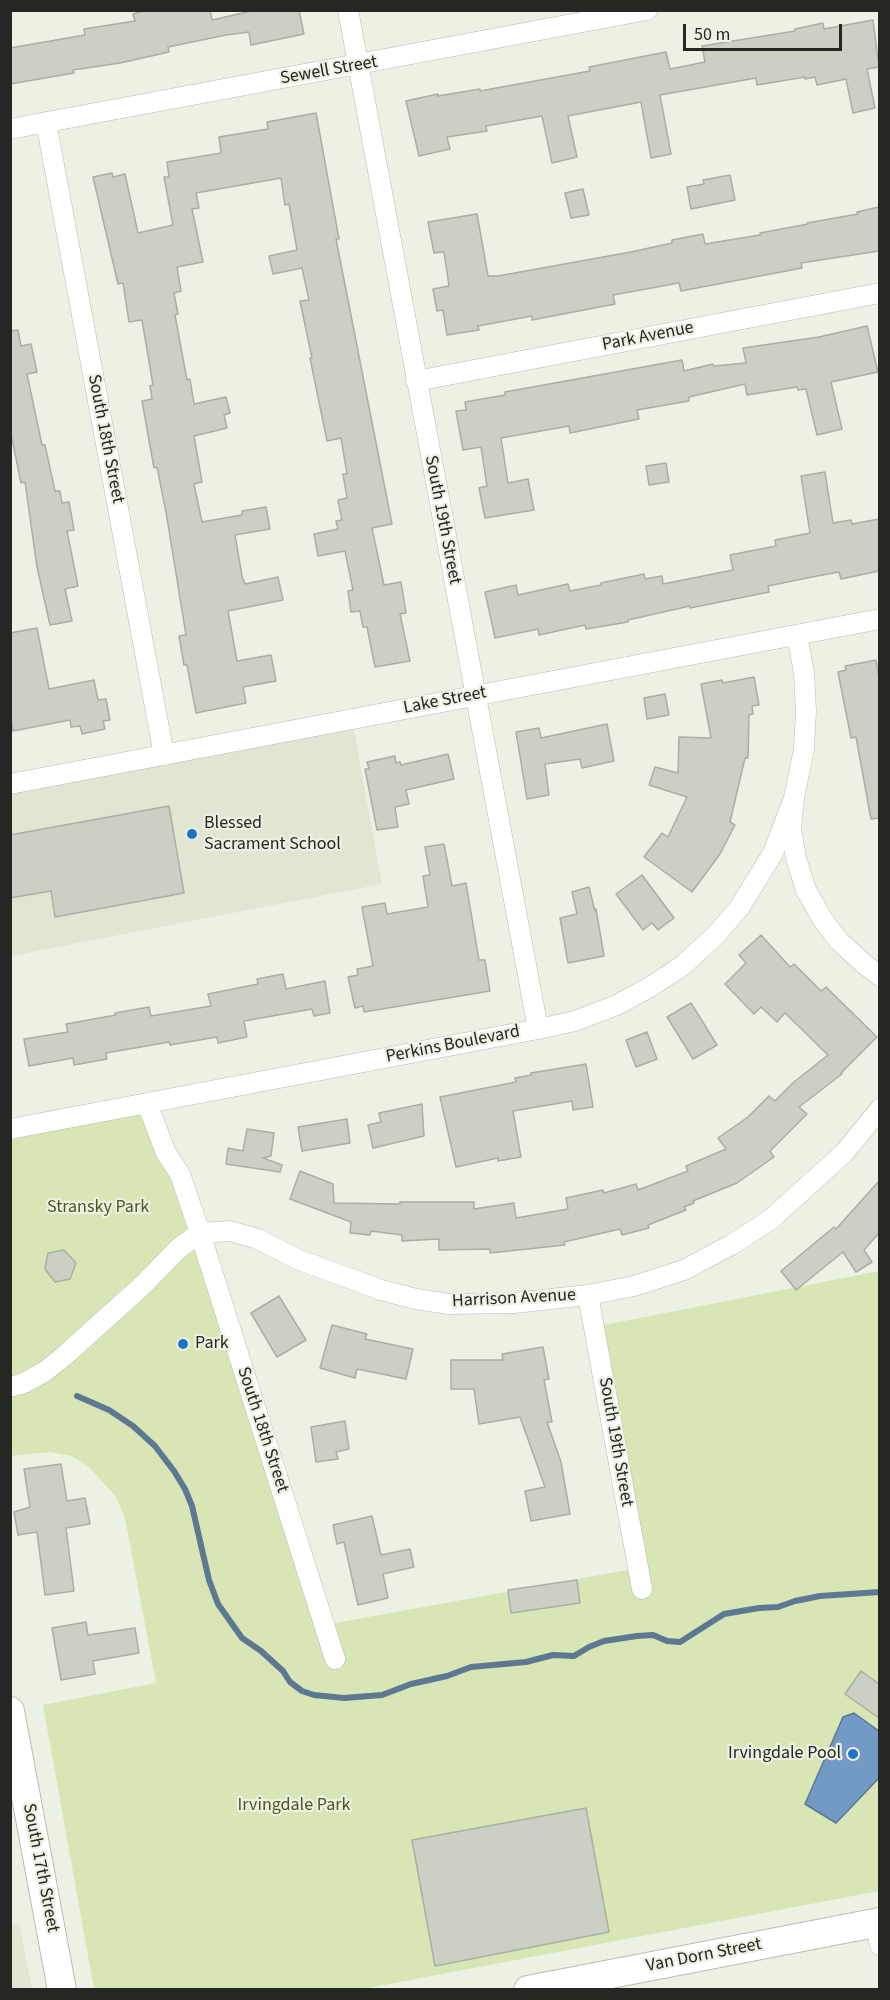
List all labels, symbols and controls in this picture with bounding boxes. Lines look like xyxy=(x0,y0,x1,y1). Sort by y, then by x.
scale bar xyxy=(686,12,845,50)
text: 50 m xyxy=(694,22,730,47)
street label: Sewell Street xyxy=(279,52,379,90)
street label: Park Avenue xyxy=(600,318,696,356)
street label: South 18th Street xyxy=(82,373,128,505)
street label: South 19th Street xyxy=(419,454,465,586)
street label: Lake Street xyxy=(402,682,488,720)
place label: Blessed Sacrament School xyxy=(204,813,341,856)
marker: Blessed Sacrament School xyxy=(185,827,199,841)
street label: Perkins Boulevard xyxy=(384,1021,522,1069)
park label: Stransky Park xyxy=(47,1197,149,1219)
street label: Harrison Avenue xyxy=(452,1285,576,1313)
place label: Park xyxy=(195,1333,229,1355)
marker: Park xyxy=(176,1337,190,1351)
street label: South 18th Street xyxy=(231,1364,293,1496)
street label: South 19th Street xyxy=(593,1376,637,1508)
place label: Irvingdale Pool xyxy=(728,1743,841,1765)
marker: Irvingdale Pool xyxy=(846,1747,860,1761)
park label: Irvingdale Park xyxy=(238,1795,350,1817)
street label: South 17th Street xyxy=(17,1802,63,1934)
street label: Van Dorn Street xyxy=(645,1934,763,1978)

